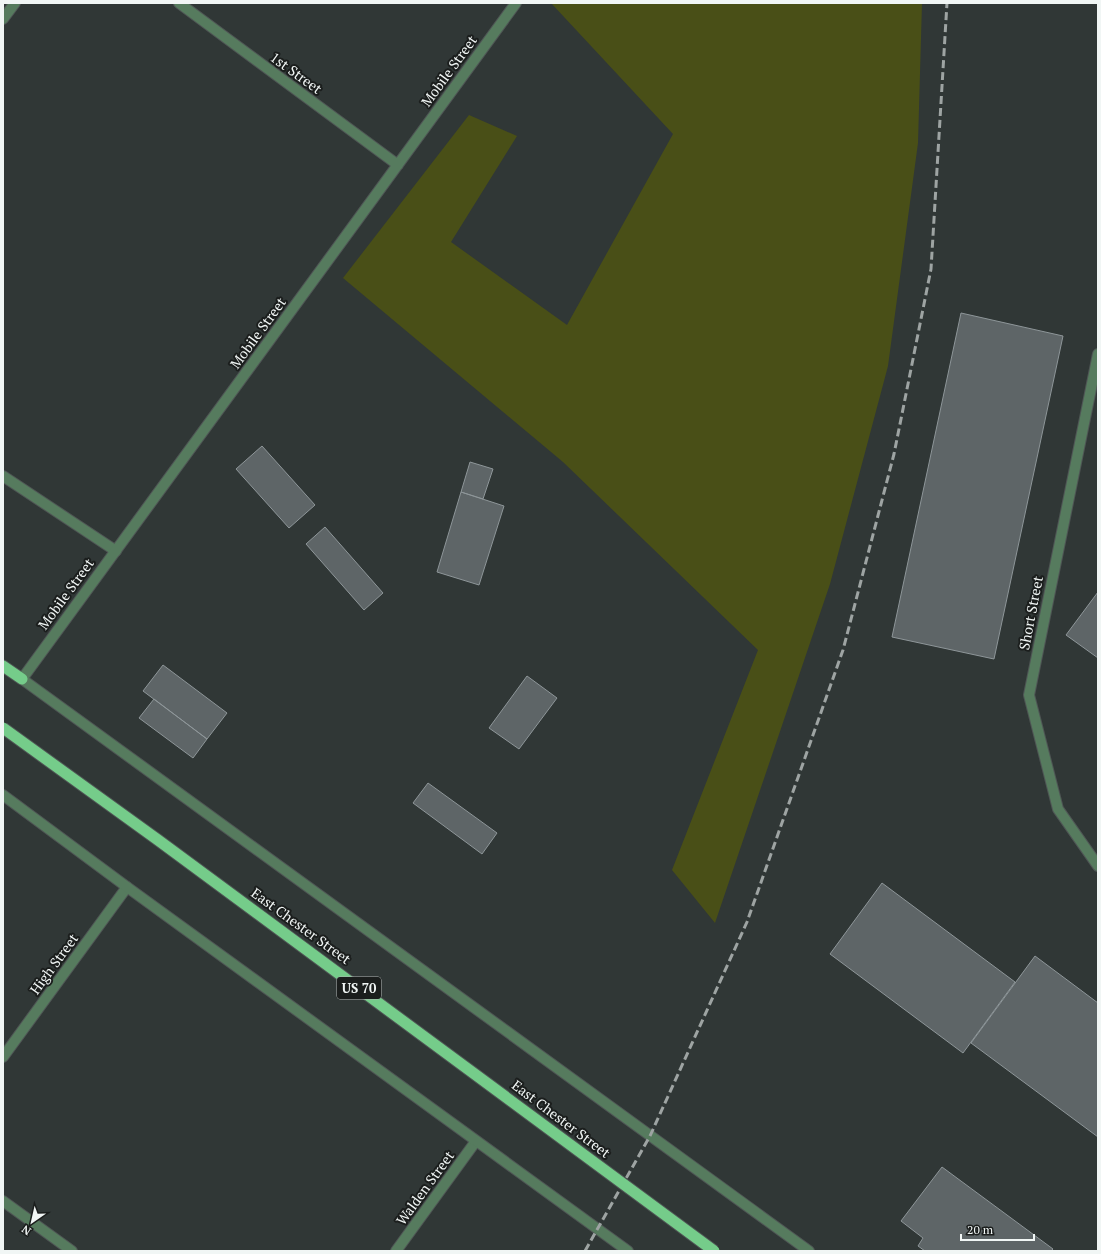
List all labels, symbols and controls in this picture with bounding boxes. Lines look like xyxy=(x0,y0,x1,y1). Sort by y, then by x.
street label: Mobile Street xyxy=(416,31,481,110)
street label: 1st Street xyxy=(267,47,327,98)
street label: Mobile Street xyxy=(225,293,290,372)
street label: Mobile Street xyxy=(33,554,98,633)
street label: Short Street xyxy=(1014,574,1047,651)
street label: East Chester Street xyxy=(248,883,355,969)
street label: High Street xyxy=(25,929,83,998)
road number: US 70 xyxy=(337,977,381,999)
street label: East Chester Street xyxy=(508,1075,615,1162)
street label: Walden Street xyxy=(391,1146,458,1229)
north arrow xyxy=(12,1202,52,1242)
scale bar xyxy=(961,1216,1034,1242)
text: N xyxy=(18,1222,34,1238)
text: 20 m xyxy=(967,1222,994,1237)

